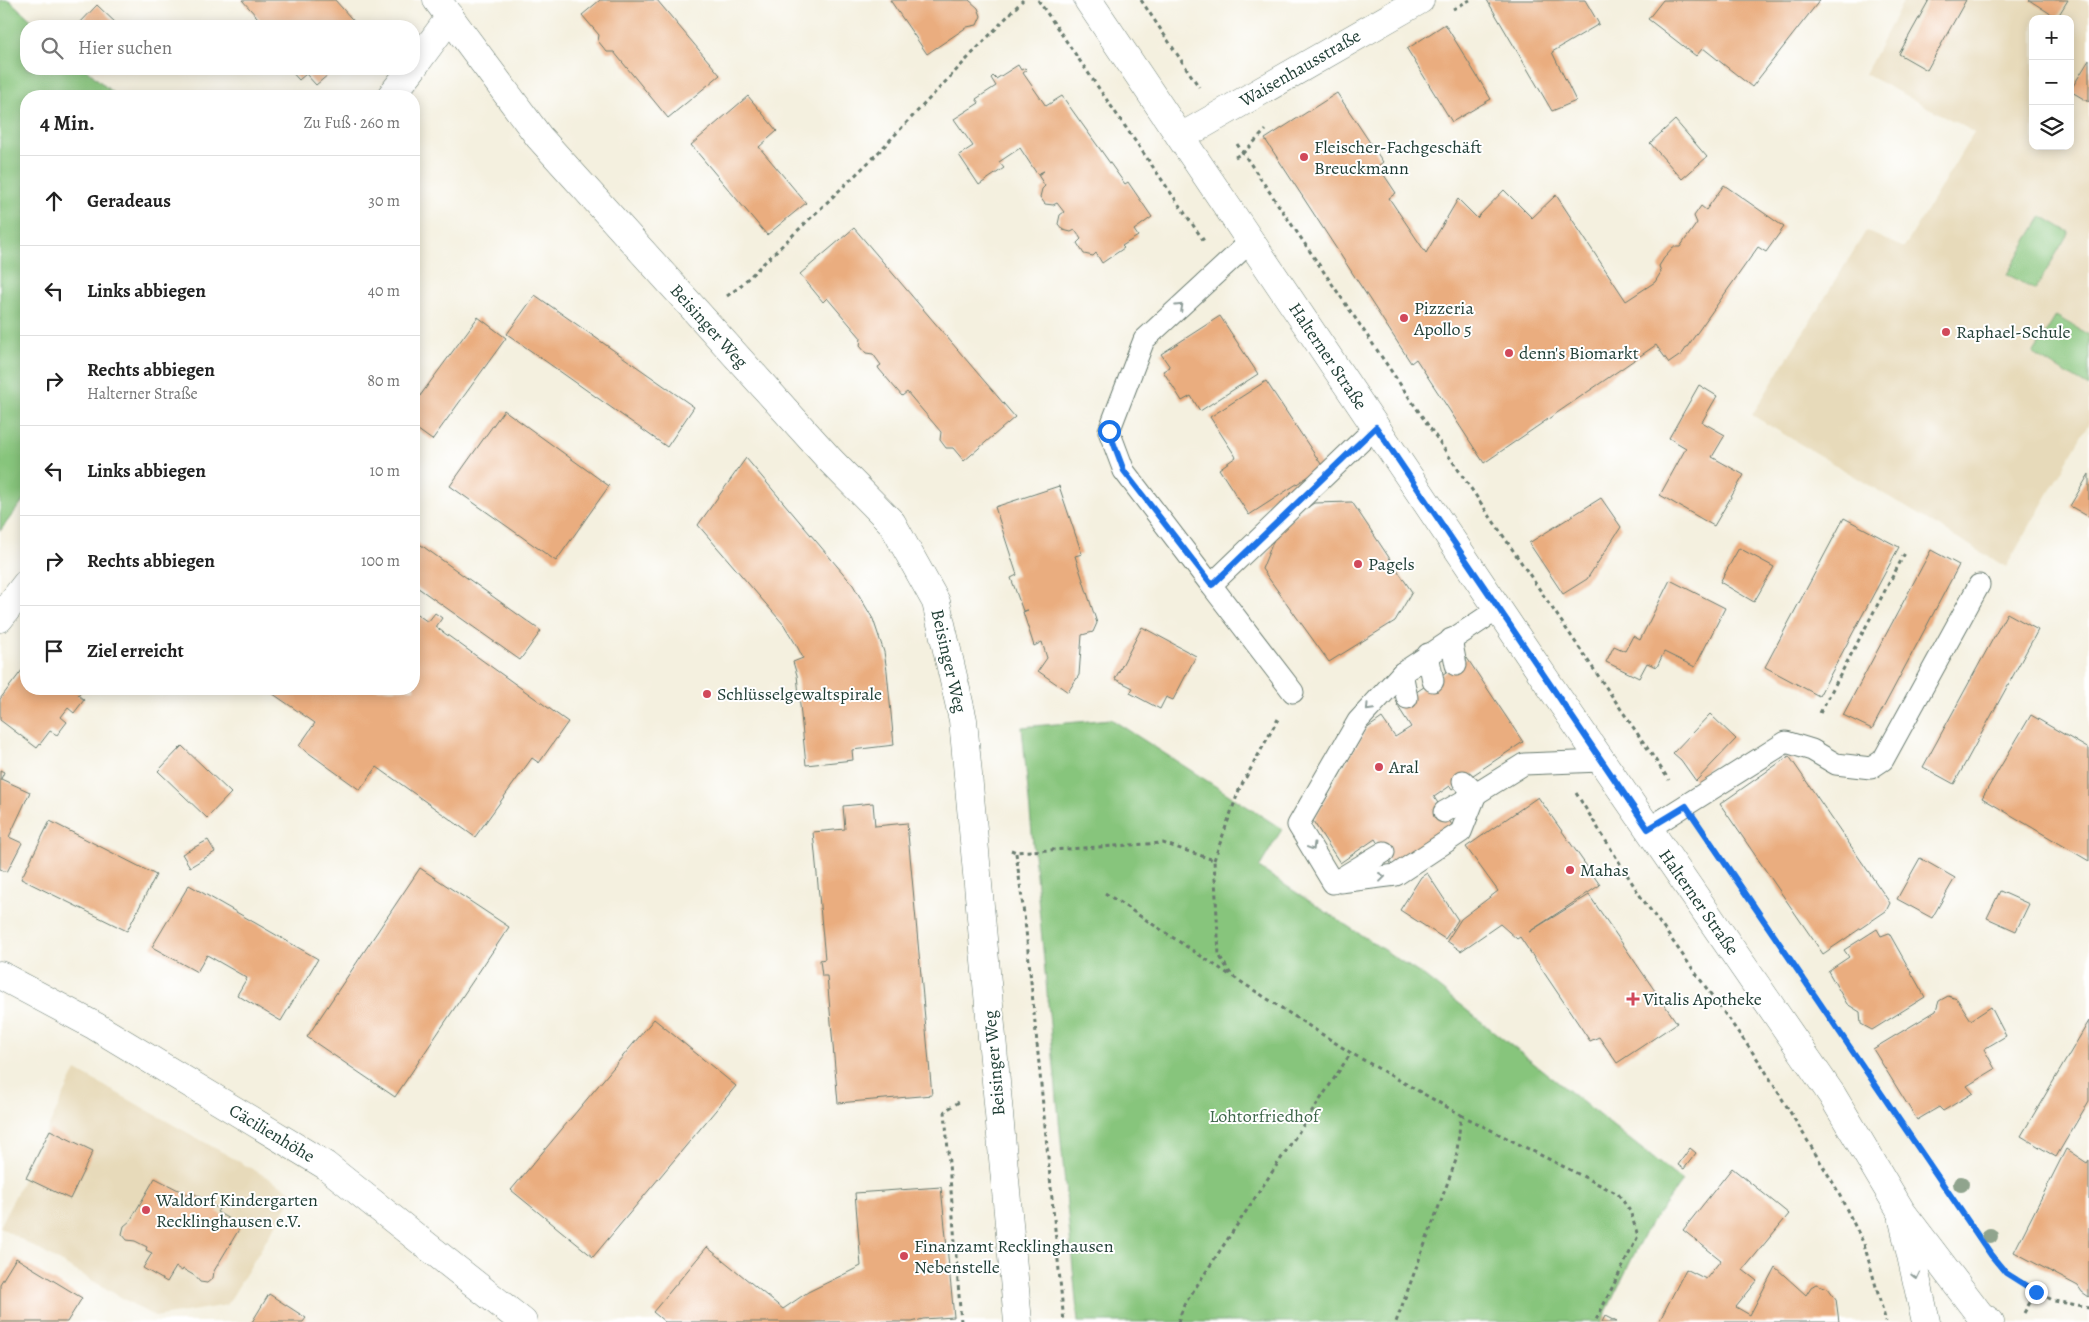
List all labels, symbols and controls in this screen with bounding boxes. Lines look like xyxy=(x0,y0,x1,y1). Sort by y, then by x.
map controls xyxy=(2029,15,2074,150)
button: + xyxy=(2029,15,2074,60)
search box xyxy=(20,20,420,75)
street label: Waisenhausstraße xyxy=(1234,24,1365,113)
icon: search xyxy=(38,34,66,62)
text: Hier suchen xyxy=(78,35,172,61)
button: − xyxy=(2029,60,2074,105)
button: layers xyxy=(2029,105,2074,150)
text: 4 Min. xyxy=(40,109,95,137)
text: Zu Fuß · 260 m xyxy=(303,112,400,134)
place label: Fleischer-Fachgeschäft Breuckmann xyxy=(1314,135,1482,180)
marker: Fleischer-Fachgeschäft Breuckmann xyxy=(1298,151,1310,163)
icon: ahead xyxy=(40,187,68,215)
text: Geradeaus xyxy=(87,188,171,214)
text: 30 m xyxy=(368,190,400,212)
icon: left xyxy=(40,277,68,305)
text: Links abbiegen xyxy=(87,278,206,304)
street label: Beisinger Weg xyxy=(665,279,753,373)
text: 40 m xyxy=(368,280,400,302)
place label: Pizzeria Apollo 5 xyxy=(1413,296,1474,341)
street label: Halterner Straße xyxy=(1283,298,1373,414)
one-way arrow xyxy=(1174,304,1183,313)
marker: Pizzeria Apollo 5 xyxy=(1398,312,1410,324)
place label: Raphael-Schule xyxy=(1956,320,2070,344)
marker: Raphael-Schule xyxy=(1940,326,1952,338)
place label: denn's Biomarkt xyxy=(1519,341,1639,365)
marker: denn's Biomarkt xyxy=(1503,347,1515,359)
text: Rechts abbiegen xyxy=(87,357,215,383)
icon: right xyxy=(40,367,68,395)
text: 80 m xyxy=(367,370,400,392)
text: Halterner Straße xyxy=(87,383,198,405)
route start xyxy=(1098,420,1121,443)
icon: left xyxy=(40,457,68,485)
text: Links abbiegen xyxy=(87,458,206,484)
text: 10 m xyxy=(370,460,400,482)
icon: right xyxy=(40,547,68,575)
text: Rechts abbiegen xyxy=(87,548,215,574)
text: 100 m xyxy=(361,550,400,572)
place label: Pagels xyxy=(1368,552,1415,576)
marker: Pagels xyxy=(1352,558,1364,570)
street label: Beisinger Weg xyxy=(925,607,973,715)
icon: arrive xyxy=(40,637,68,665)
text: Ziel erreicht xyxy=(87,638,184,664)
place label: Schlüsselgewaltspirale xyxy=(717,682,882,706)
marker: Schlüsselgewaltspirale xyxy=(701,688,713,700)
one-way arrow xyxy=(1366,703,1375,712)
place label: Aral xyxy=(1388,755,1419,779)
marker: Aral xyxy=(1373,761,1385,773)
one-way arrow xyxy=(1305,842,1315,851)
street label: Halterner Straße xyxy=(1653,844,1745,960)
place label: Mahas xyxy=(1580,858,1629,882)
marker: Mahas xyxy=(1564,864,1576,876)
one-way arrow xyxy=(1378,872,1386,883)
place label: Vitalis Apotheke xyxy=(1642,987,1762,1011)
marker: Vitalis Apotheke xyxy=(1627,993,1639,1005)
street label: Beisinger Weg xyxy=(977,1009,1011,1117)
street label: Cäcilienhöhe xyxy=(225,1098,319,1168)
park label: Lohtorfriedhof xyxy=(1209,1104,1322,1128)
place label: Waldorf Kindergarten Recklinghausen e.V. xyxy=(155,1188,318,1233)
marker: Waldorf Kindergarten Recklinghausen e.V. xyxy=(140,1204,152,1216)
place label: Finanzamt Recklinghausen Nebenstelle xyxy=(914,1234,1114,1279)
marker: Finanzamt Recklinghausen Nebenstelle xyxy=(898,1250,910,1262)
one-way arrow xyxy=(1910,1271,1921,1280)
route end xyxy=(2025,1281,2048,1304)

